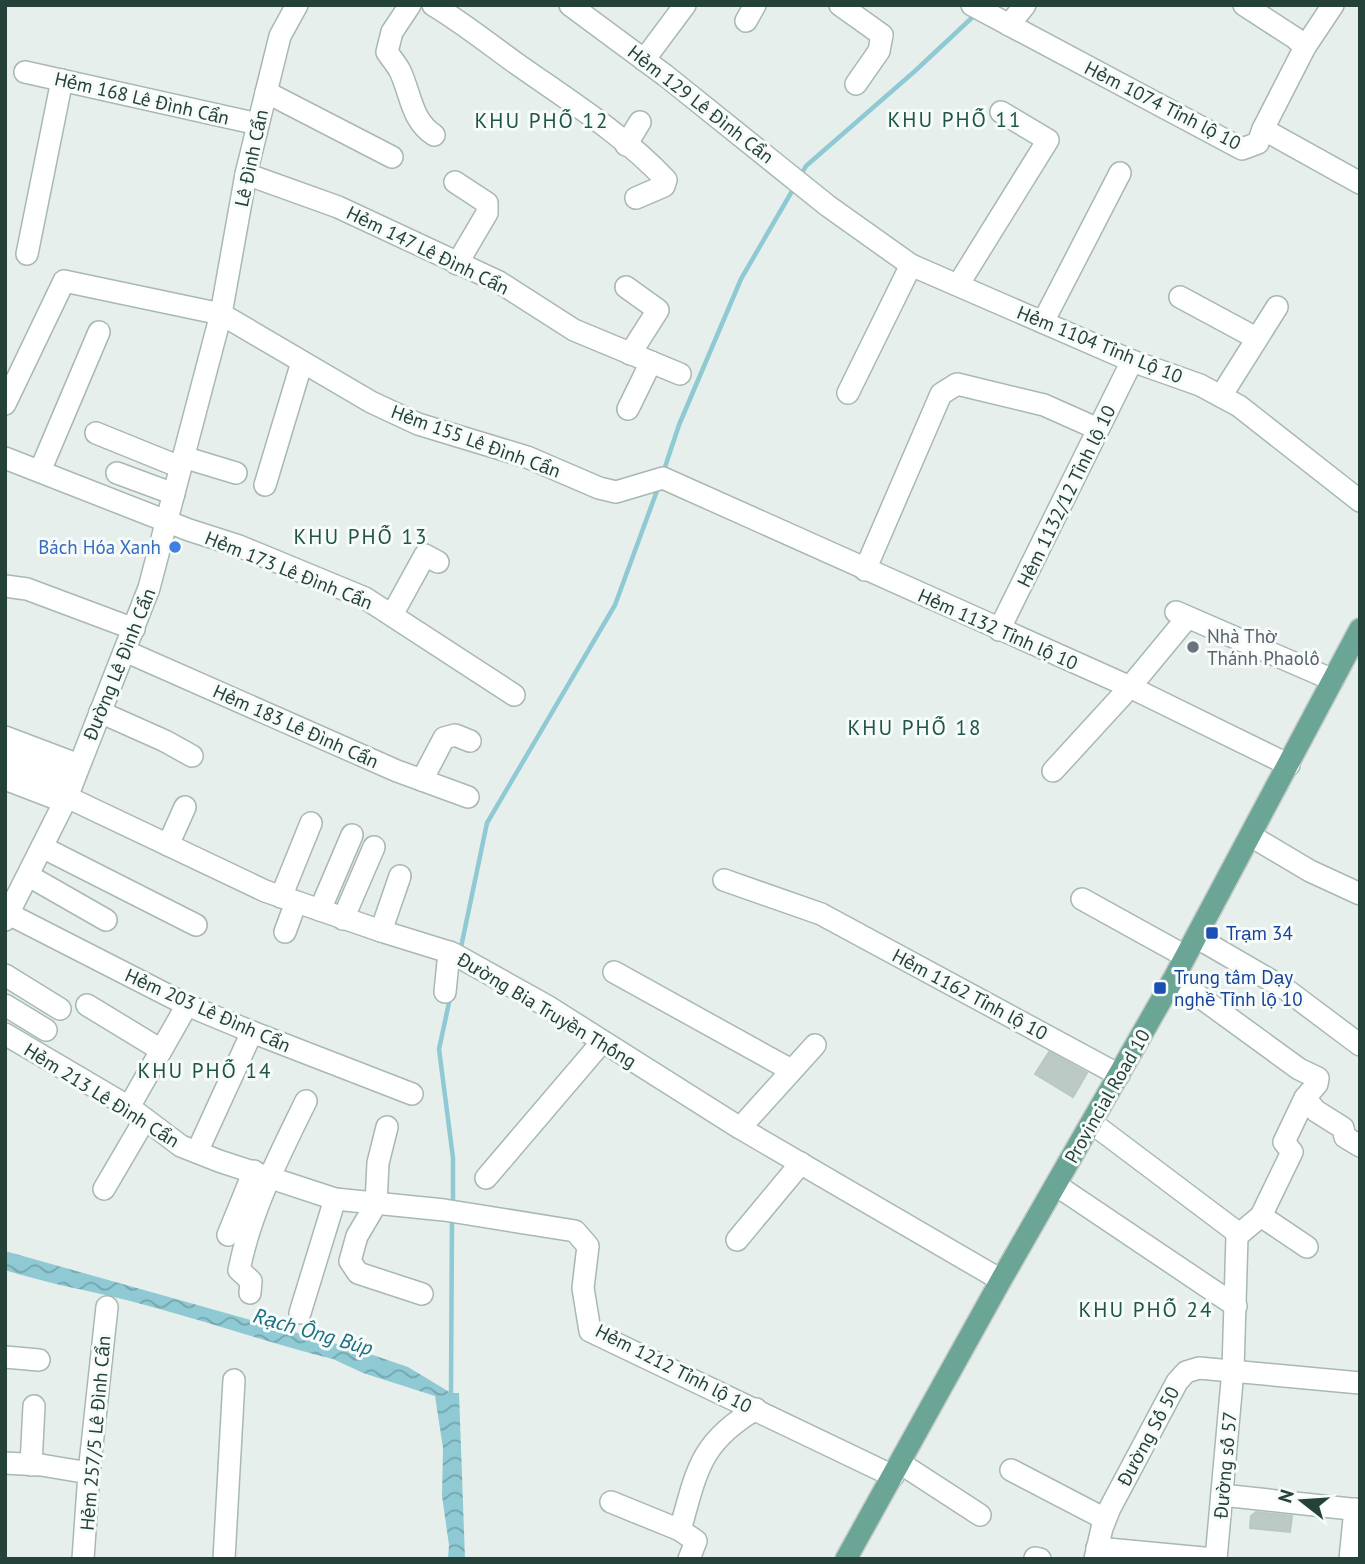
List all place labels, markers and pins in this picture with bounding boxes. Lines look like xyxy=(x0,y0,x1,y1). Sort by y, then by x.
place label: Bách Hóa Xanh xyxy=(38,535,161,559)
marker: Bách Hóa Xanh xyxy=(167,539,183,555)
place label: Nhà Thờ Thánh Phaolô xyxy=(1207,624,1320,670)
marker: Nhà Thờ Thánh Phaolô xyxy=(1185,639,1201,655)
place label: Trạm 34 xyxy=(1226,921,1293,945)
marker: Trạm 34 xyxy=(1204,925,1220,941)
place label: Trung tâm Dạy nghề Tỉnh lộ 10 xyxy=(1174,965,1303,1011)
marker: Trung tâm Dạy nghề Tỉnh lộ 10 xyxy=(1152,980,1168,996)

